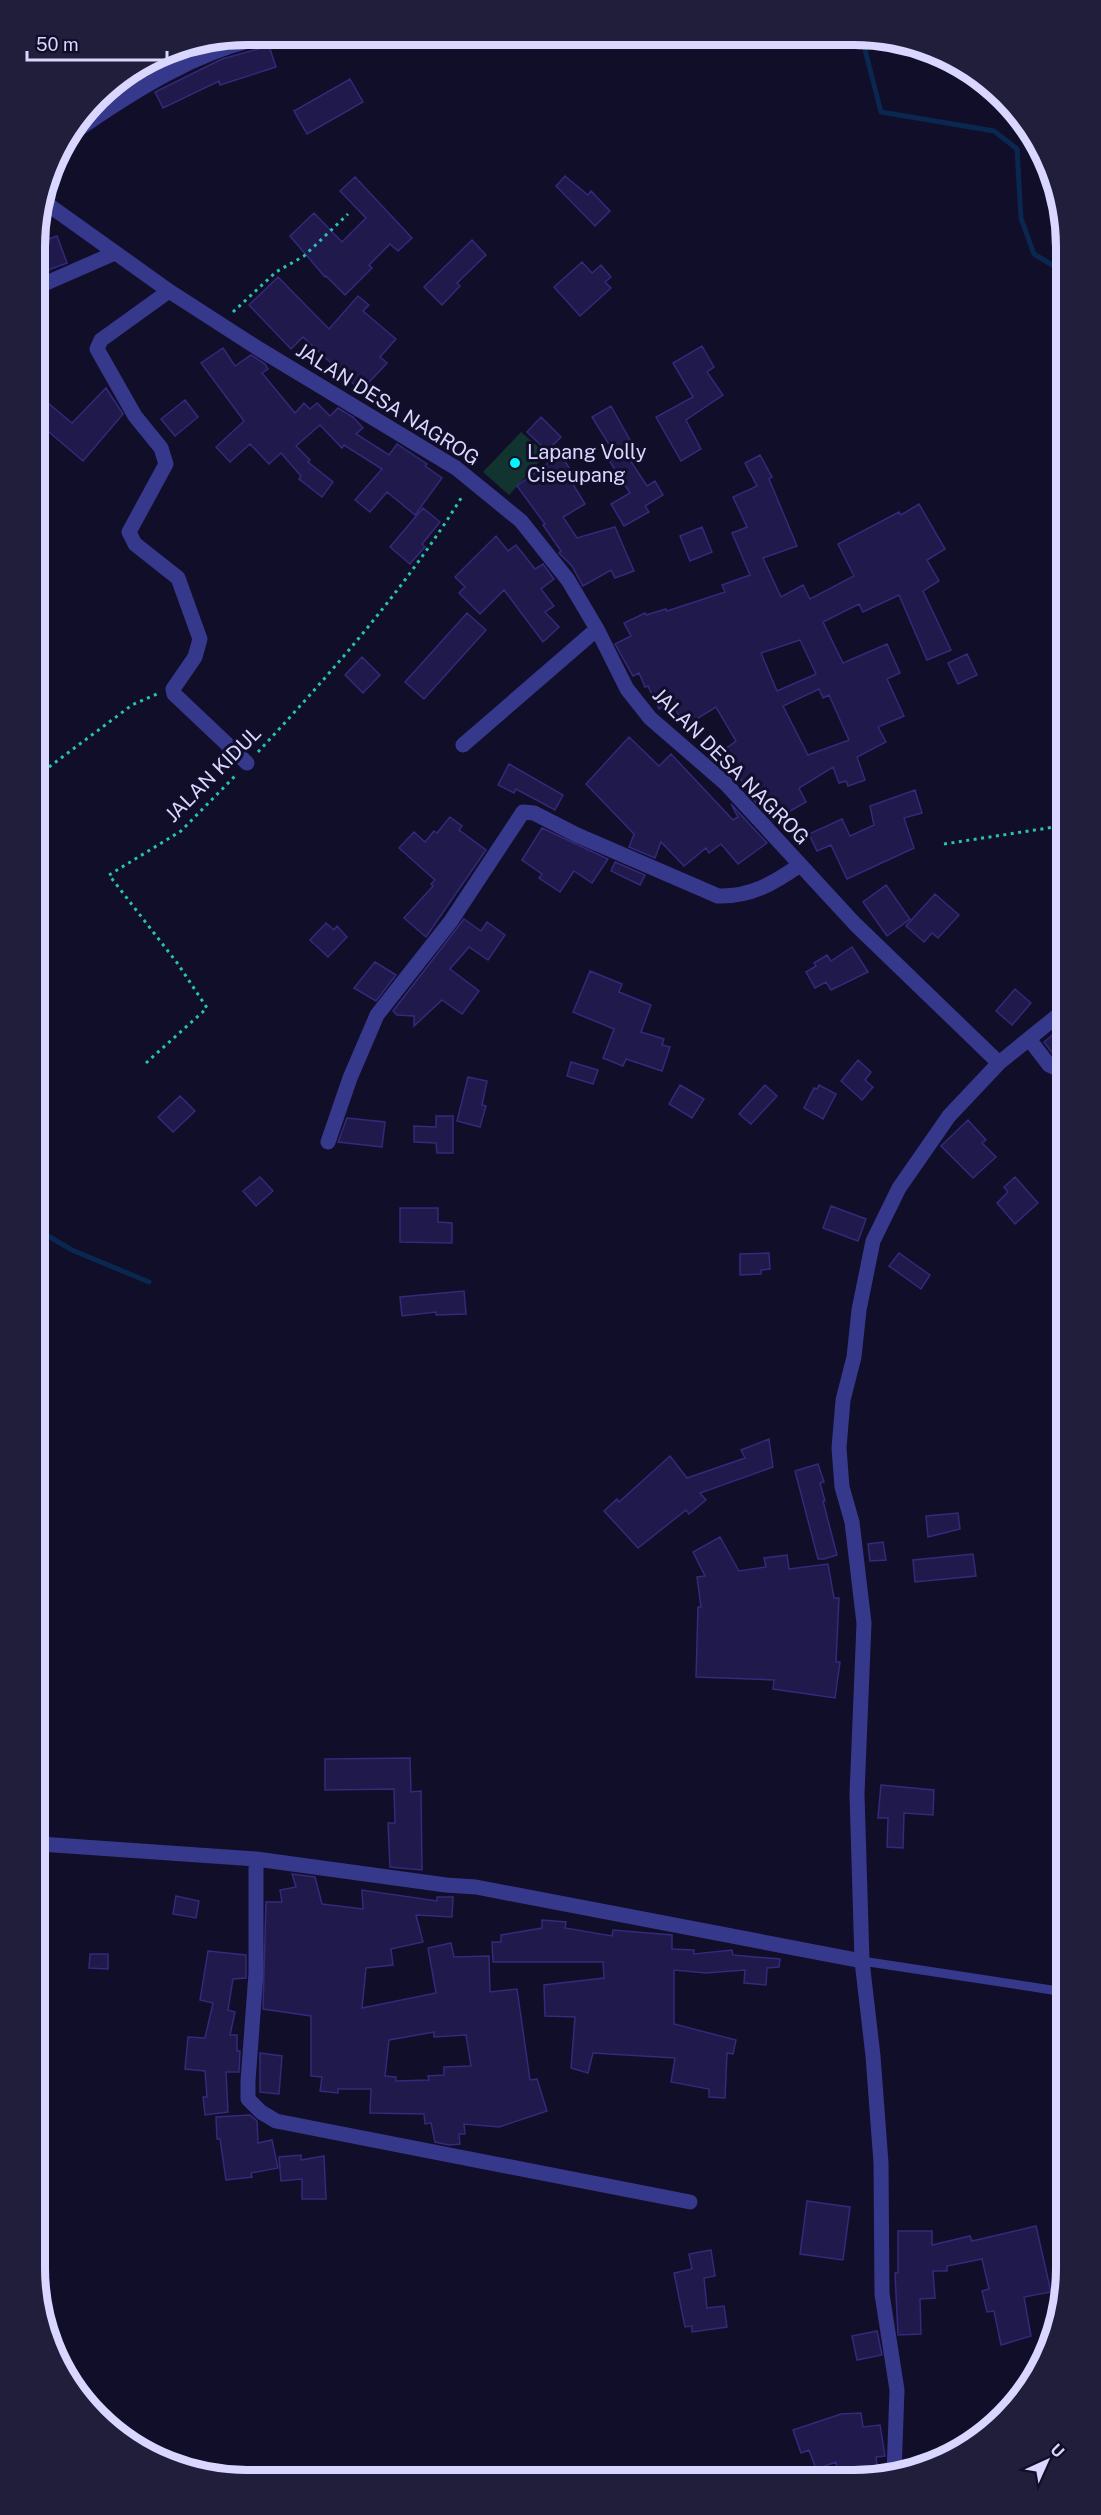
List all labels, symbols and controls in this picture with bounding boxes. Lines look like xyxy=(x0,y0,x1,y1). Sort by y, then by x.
scale bar xyxy=(27,24,166,62)
text: 50 m xyxy=(36,34,79,55)
street label: JALAN DESA NAGROG xyxy=(292,338,484,470)
place label: Lapang Volly Ciseupang xyxy=(527,440,647,487)
marker: Lapang Volly Ciseupang xyxy=(508,456,522,470)
street label: JALAN DESA NAGROG xyxy=(648,683,814,849)
street label: JALAN KIDUL xyxy=(160,721,266,827)
north arrow xyxy=(1017,2431,1077,2491)
text: U xyxy=(1046,2440,1068,2462)

